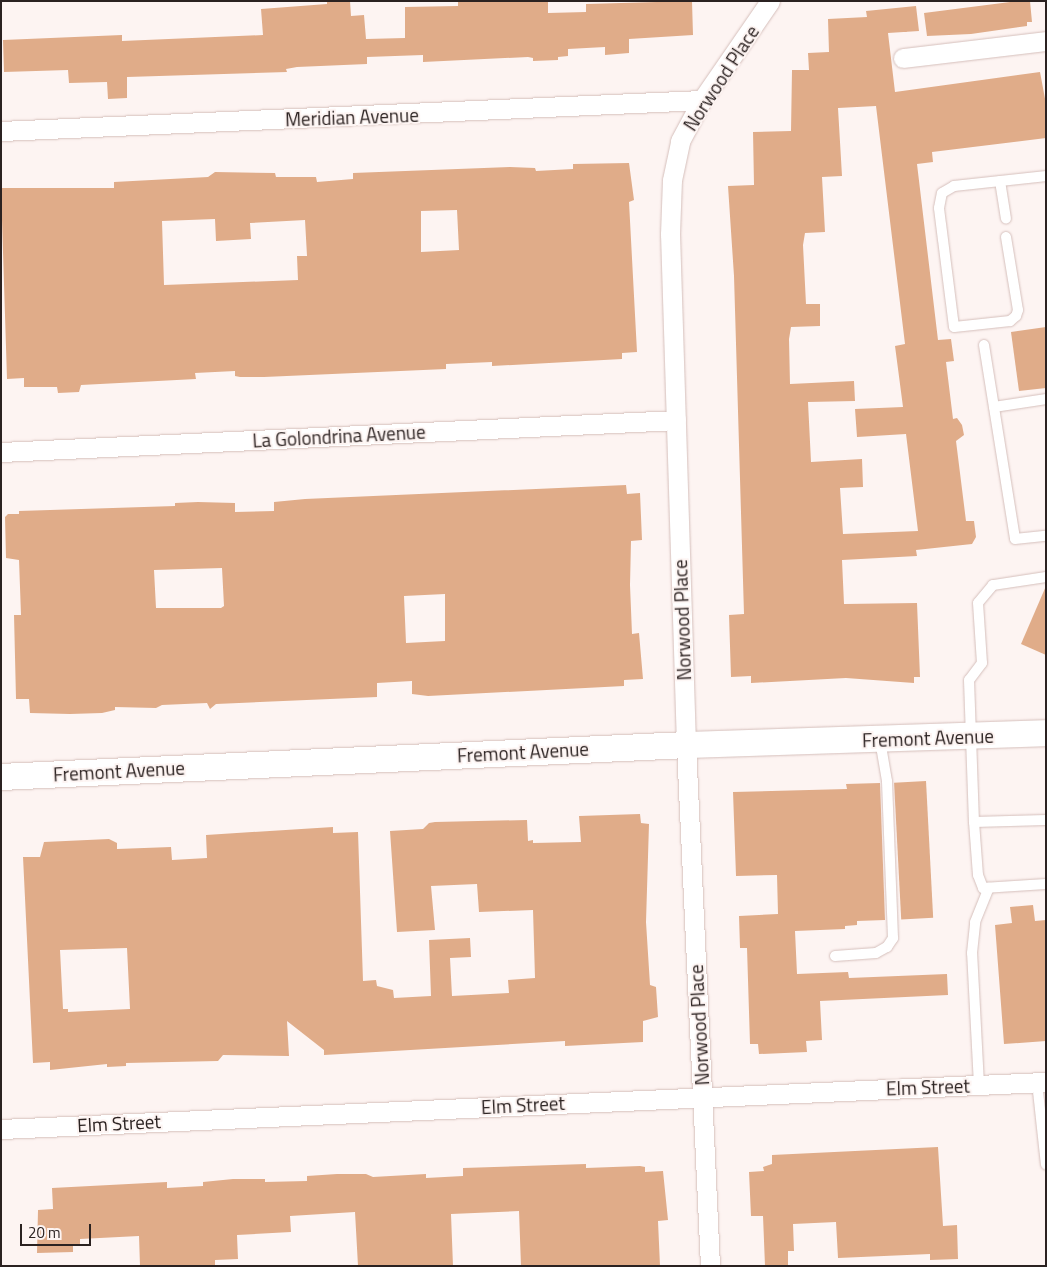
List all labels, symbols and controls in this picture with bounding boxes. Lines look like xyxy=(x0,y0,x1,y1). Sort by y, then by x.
street label: Norwood Place xyxy=(678,21,764,135)
street label: Meridian Avenue xyxy=(285,103,419,131)
street label: La Golondrina Avenue xyxy=(252,420,426,452)
street label: Norwood Place xyxy=(668,559,696,681)
street label: Fremont Avenue xyxy=(862,724,994,752)
street label: Fremont Avenue xyxy=(457,737,589,767)
street label: Fremont Avenue xyxy=(53,756,185,786)
street label: Norwood Place xyxy=(684,964,714,1086)
street label: Elm Street xyxy=(886,1074,970,1100)
street label: Elm Street xyxy=(480,1091,566,1119)
street label: Elm Street xyxy=(76,1109,162,1137)
scale bar xyxy=(22,1214,94,1246)
text: 20 m xyxy=(28,1221,61,1244)

